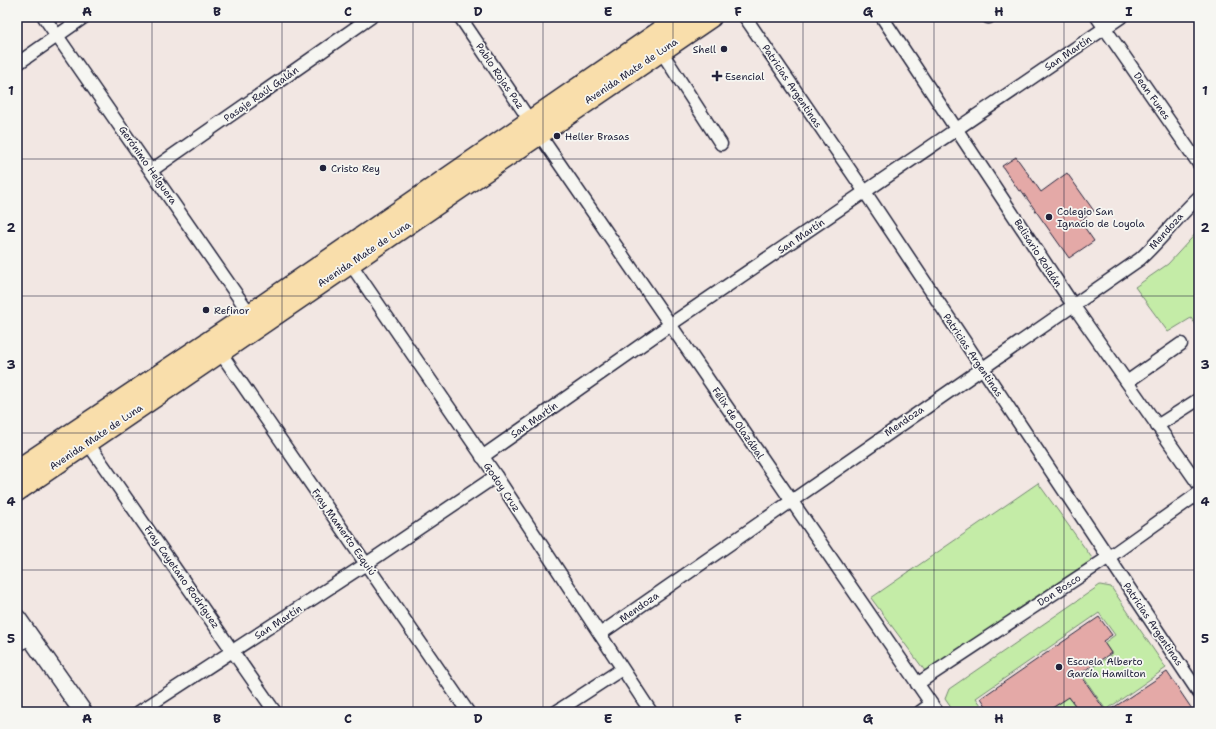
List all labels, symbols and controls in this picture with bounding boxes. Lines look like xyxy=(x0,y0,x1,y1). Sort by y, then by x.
text: A xyxy=(82,3,92,20)
text: B xyxy=(213,3,221,20)
text: C xyxy=(344,3,352,20)
text: D xyxy=(473,3,483,20)
text: E xyxy=(604,3,613,20)
text: F xyxy=(734,3,742,20)
text: G xyxy=(863,3,874,20)
text: H xyxy=(994,3,1004,20)
text: I xyxy=(1125,3,1133,20)
street label: San Martín xyxy=(1042,32,1094,74)
street label: Avenida Mate de Luna xyxy=(582,34,681,107)
street label: Pablo Rojas Paz xyxy=(473,40,527,112)
street label: Patricias Argentinas xyxy=(759,42,825,130)
place label: Shell xyxy=(693,43,716,56)
marker: Shell xyxy=(719,44,729,54)
street label: Pasaje Raúl Galán xyxy=(221,63,301,125)
place label: Esencial xyxy=(725,70,764,83)
street label: Dean Funes xyxy=(1131,70,1173,122)
marker: Esencial xyxy=(712,71,722,81)
text: 1 xyxy=(8,82,14,99)
text: 1 xyxy=(1202,82,1208,99)
street label: Gerónimo Helguera xyxy=(116,123,180,207)
place label: Heller Brasas xyxy=(565,130,629,143)
marker: Heller Brasas xyxy=(552,131,562,141)
place label: Cristo Rey xyxy=(331,162,380,175)
marker: Cristo Rey xyxy=(318,163,328,173)
place label: Colegio San Ignacio de Loyola xyxy=(1057,205,1146,230)
street label: Mendoza xyxy=(1146,209,1186,252)
marker: Colegio San Ignacio de Loyola xyxy=(1044,212,1054,222)
street label: San Martín xyxy=(775,215,827,257)
street label: Avenida Mate de Luna xyxy=(315,217,414,290)
street label: Belisario Roldán xyxy=(1011,217,1065,289)
text: 2 xyxy=(6,219,16,236)
text: 2 xyxy=(1200,219,1210,236)
place label: Refinor xyxy=(214,304,250,317)
marker: Refinor xyxy=(201,305,211,315)
street label: Patricias Argentinas xyxy=(940,311,1006,399)
text: 3 xyxy=(6,356,16,373)
text: 3 xyxy=(1200,356,1210,373)
street label: Félix de Olazábal xyxy=(709,385,767,461)
street label: San Martín xyxy=(508,399,560,441)
street label: Avenida Mate de Luna xyxy=(47,400,146,473)
street label: Mendoza xyxy=(882,402,927,439)
street label: Godoy Cruz xyxy=(481,460,523,514)
street label: Fray Mamerto Esquiú xyxy=(309,486,379,578)
text: 4 xyxy=(6,493,16,510)
text: 4 xyxy=(1200,493,1210,510)
street label: Fray Cayetano Rodríguez xyxy=(141,523,223,631)
street label: Don Bosco xyxy=(1035,571,1083,609)
street label: Patricias Argentinas xyxy=(1120,580,1186,668)
street label: Mendoza xyxy=(617,588,662,625)
street label: San Martín xyxy=(252,602,304,642)
text: 5 xyxy=(7,630,15,647)
text: 5 xyxy=(1201,630,1209,647)
place label: Escuela Alberto García Hamilton xyxy=(1067,655,1146,680)
marker: Escuela Alberto García Hamilton xyxy=(1054,662,1064,672)
text: A xyxy=(82,710,92,727)
text: B xyxy=(213,710,221,727)
text: C xyxy=(344,710,352,727)
text: D xyxy=(473,710,483,727)
text: E xyxy=(604,710,613,727)
text: F xyxy=(734,710,742,727)
text: G xyxy=(863,710,874,727)
text: H xyxy=(994,710,1004,727)
text: I xyxy=(1125,710,1133,727)

